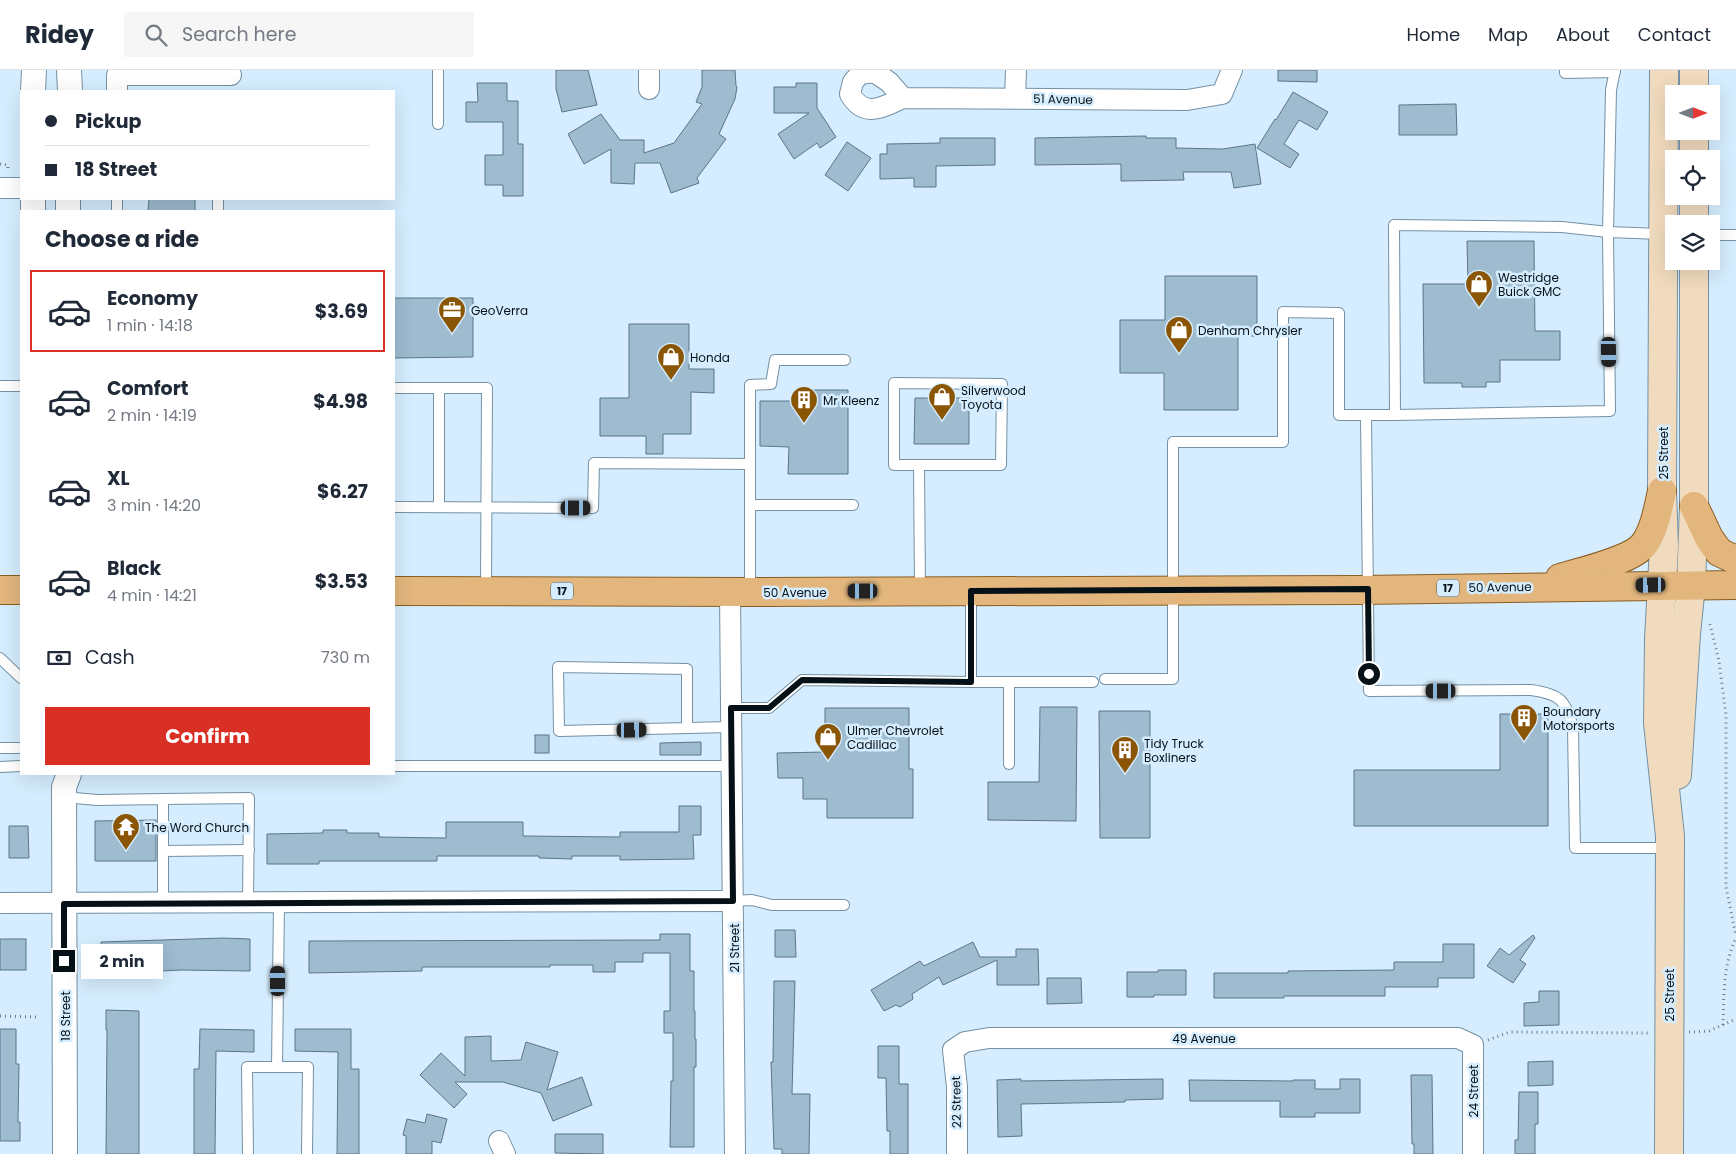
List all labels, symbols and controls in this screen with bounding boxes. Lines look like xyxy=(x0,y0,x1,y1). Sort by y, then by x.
search box xyxy=(124,12,474,57)
text: Ridey xyxy=(25,18,94,51)
icon: search xyxy=(142,21,170,49)
text: Search here xyxy=(182,21,296,48)
text: Home xyxy=(1406,22,1460,47)
text: Map xyxy=(1488,22,1528,47)
text: About xyxy=(1556,22,1610,47)
text: Contact xyxy=(1638,22,1711,47)
north arrow xyxy=(1665,85,1720,140)
map controls xyxy=(1665,85,1720,270)
street label: 51 Avenue xyxy=(1033,90,1093,108)
text: Pickup xyxy=(75,108,141,135)
button: locate xyxy=(1665,150,1720,205)
text: 18 Street xyxy=(75,156,157,183)
button: layers xyxy=(1665,215,1720,270)
text: Choose a ride xyxy=(45,224,199,255)
shop icon: Westridge Buick GMC xyxy=(1464,269,1494,308)
place label: Westridge Buick GMC xyxy=(1498,269,1562,300)
text: Economy xyxy=(107,285,198,312)
icon: car xyxy=(47,289,92,334)
office icon: GeoVerra xyxy=(437,295,467,334)
text: $3.69 xyxy=(315,298,368,325)
place label: GeoVerra xyxy=(471,302,528,319)
text: 1 min · 14:18 xyxy=(107,314,193,337)
shop icon: Denham Chrysler xyxy=(1164,315,1194,354)
place label: Denham Chrysler xyxy=(1198,322,1303,339)
car xyxy=(1601,337,1616,367)
shop icon: Honda xyxy=(656,342,686,381)
place label: Honda xyxy=(690,349,730,366)
text: Comfort xyxy=(107,375,189,402)
icon: car xyxy=(47,379,92,424)
shop icon: Silverwood Toyota xyxy=(927,382,957,421)
place label: Silverwood Toyota xyxy=(961,382,1026,413)
building icon: Mr Kleenz xyxy=(789,385,819,424)
text: $4.98 xyxy=(313,388,368,415)
place label: Mr Kleenz xyxy=(823,392,879,409)
text: 2 min · 14:19 xyxy=(107,404,197,427)
street label: 25 Street xyxy=(1655,427,1672,479)
text: XL xyxy=(107,465,130,492)
icon: car xyxy=(47,469,92,514)
text: $6.27 xyxy=(317,478,368,505)
text: 3 min · 14:20 xyxy=(107,494,201,517)
car xyxy=(561,501,591,516)
text: Black xyxy=(107,555,161,582)
icon: car xyxy=(47,559,92,604)
text: $3.53 xyxy=(315,568,368,595)
car xyxy=(1635,577,1666,593)
street label: 50 Avenue xyxy=(1468,578,1532,596)
road number: 17 xyxy=(1437,579,1459,596)
road number: 17 xyxy=(551,582,573,600)
text: 4 min · 14:21 xyxy=(107,584,197,607)
street label: 50 Avenue xyxy=(763,584,827,601)
car xyxy=(848,584,878,599)
icon: cash xyxy=(45,644,73,672)
text: Cash xyxy=(85,644,135,671)
text: 730 m xyxy=(321,646,370,669)
route start xyxy=(1358,663,1380,685)
car xyxy=(1426,684,1456,699)
building icon: Boundary Motorsports xyxy=(1509,703,1539,742)
place label: Boundary Motorsports xyxy=(1543,703,1615,734)
button: Confirm xyxy=(45,707,370,765)
car xyxy=(616,722,647,738)
shop icon: Ulmer Chevrolet Cadillac xyxy=(813,722,843,761)
place label: Ulmer Chevrolet Cadillac xyxy=(847,722,944,753)
building icon: Tidy Truck Boxliners xyxy=(1110,735,1140,774)
place label: Tidy Truck Boxliners xyxy=(1144,735,1204,766)
temple icon: The Word Church xyxy=(111,812,141,851)
place label: The Word Church xyxy=(145,819,249,836)
street label: 21 Street xyxy=(726,923,743,973)
callout: 2 min xyxy=(82,944,164,978)
route end xyxy=(53,950,75,972)
text: 2 min xyxy=(100,950,144,973)
car xyxy=(270,966,285,996)
street label: 25 Street xyxy=(1661,969,1678,1021)
street label: 18 Street xyxy=(57,991,74,1041)
street label: 49 Avenue xyxy=(1172,1030,1236,1047)
street label: 24 Street xyxy=(1465,1065,1482,1117)
street label: 22 Street xyxy=(947,1076,965,1128)

